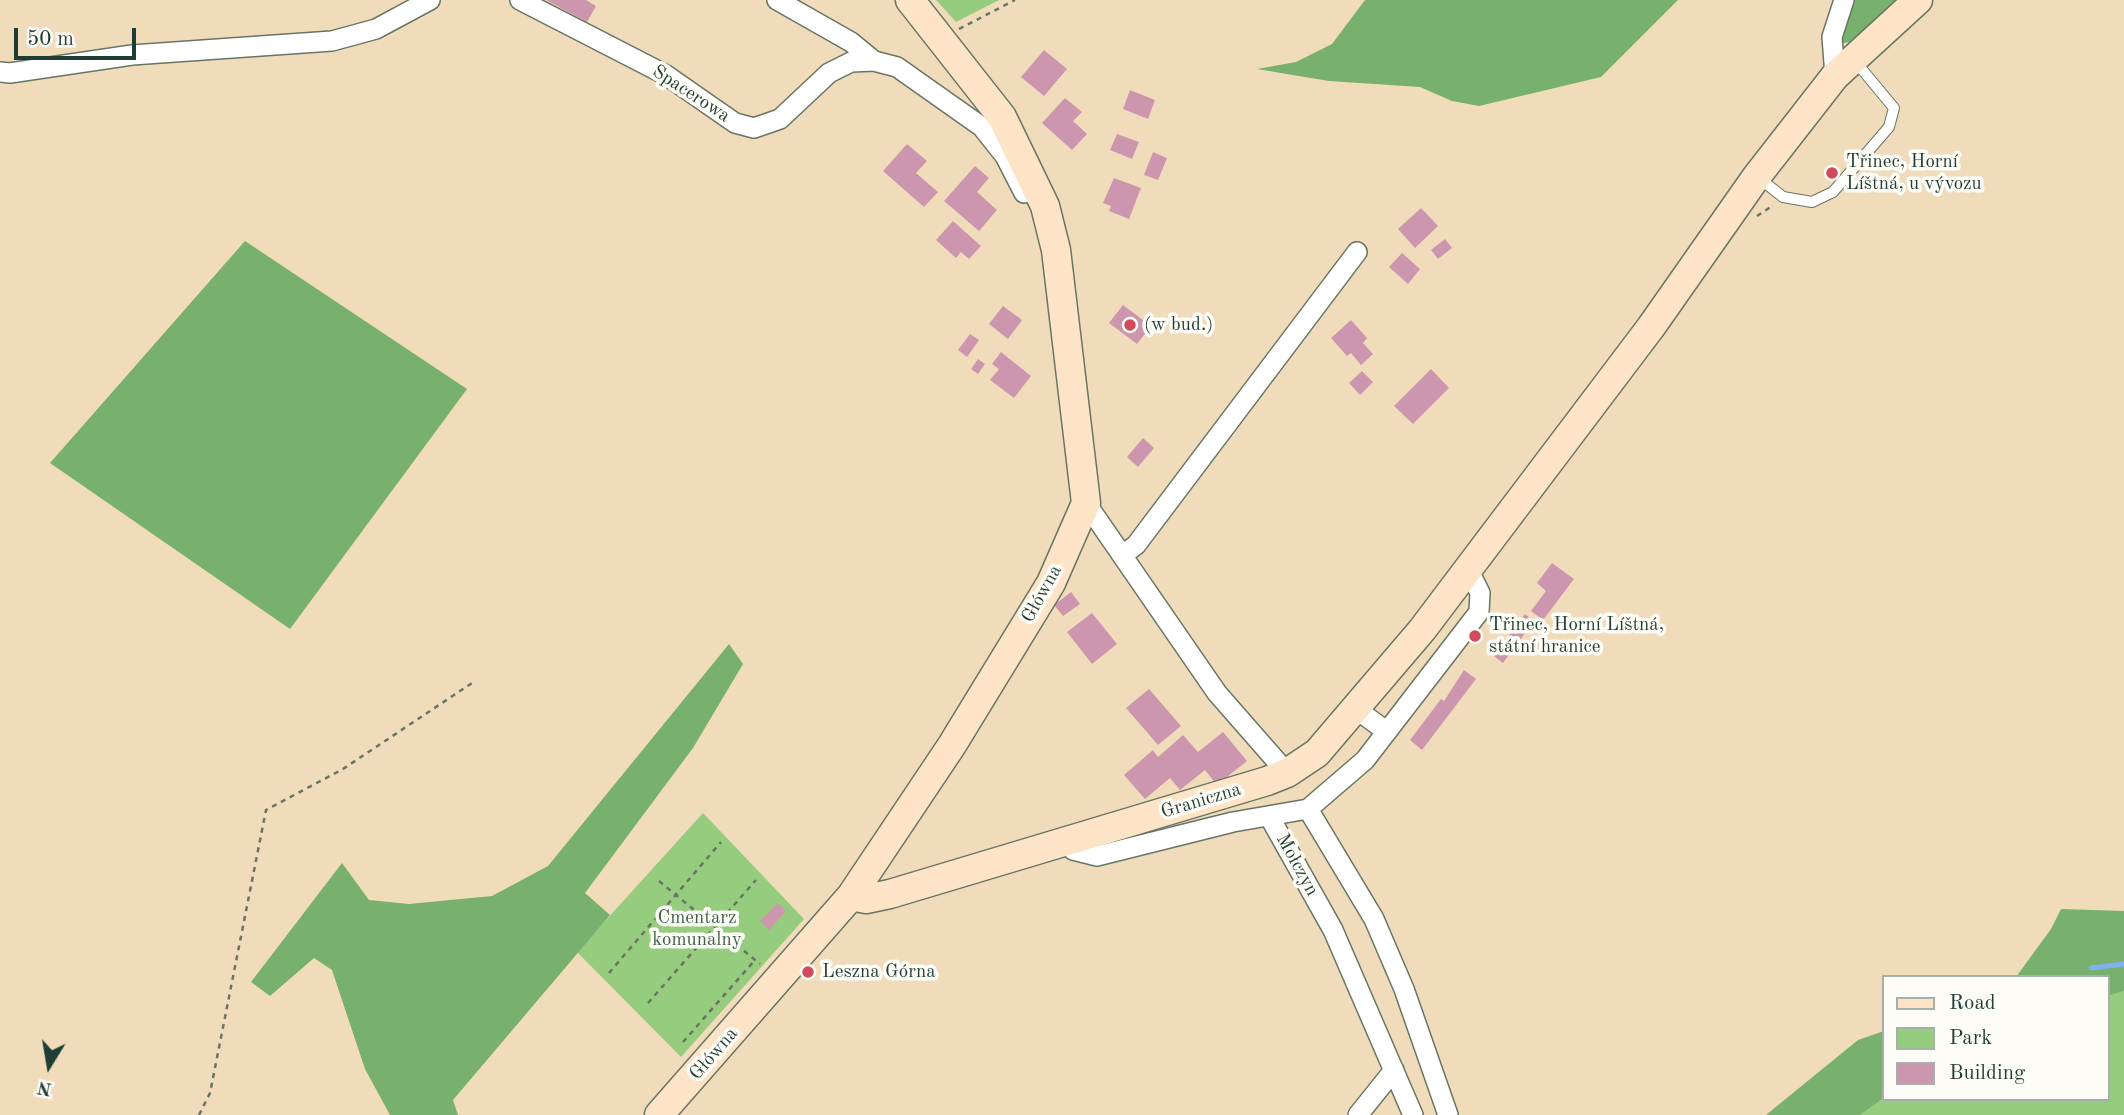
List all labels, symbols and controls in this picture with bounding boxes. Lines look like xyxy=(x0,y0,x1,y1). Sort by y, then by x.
scale bar xyxy=(18,14,140,58)
text: 50 m xyxy=(27,29,74,50)
street label: Spacerowa xyxy=(648,60,734,128)
place label: Třinec, Horní Líštná, u vývozu xyxy=(1846,151,1982,195)
marker: Třinec, Horní Líštná, u vývozu xyxy=(1824,165,1840,181)
place label: (w bud.) xyxy=(1144,314,1213,336)
marker: (w bud.) xyxy=(1122,317,1138,333)
street label: Główna xyxy=(1017,561,1067,627)
place label: Třinec, Horní Líštná, státní hranice xyxy=(1489,614,1664,658)
marker: Třinec, Horní Líštná, státní hranice xyxy=(1467,628,1483,644)
street label: Graniczna xyxy=(1158,778,1244,824)
street label: Mołczyn xyxy=(1271,830,1323,900)
park label: Cmentarz komunalny xyxy=(652,907,742,951)
place label: Leszna Górna xyxy=(822,961,936,983)
marker: Leszna Górna xyxy=(800,964,816,980)
legend xyxy=(1882,975,2110,1101)
text: Road xyxy=(1949,993,1996,1014)
street label: Główna xyxy=(685,1023,743,1085)
text: Park xyxy=(1949,1028,1992,1049)
north arrow xyxy=(14,1031,84,1101)
text: Building xyxy=(1949,1063,2025,1084)
text: N xyxy=(36,1076,54,1098)

